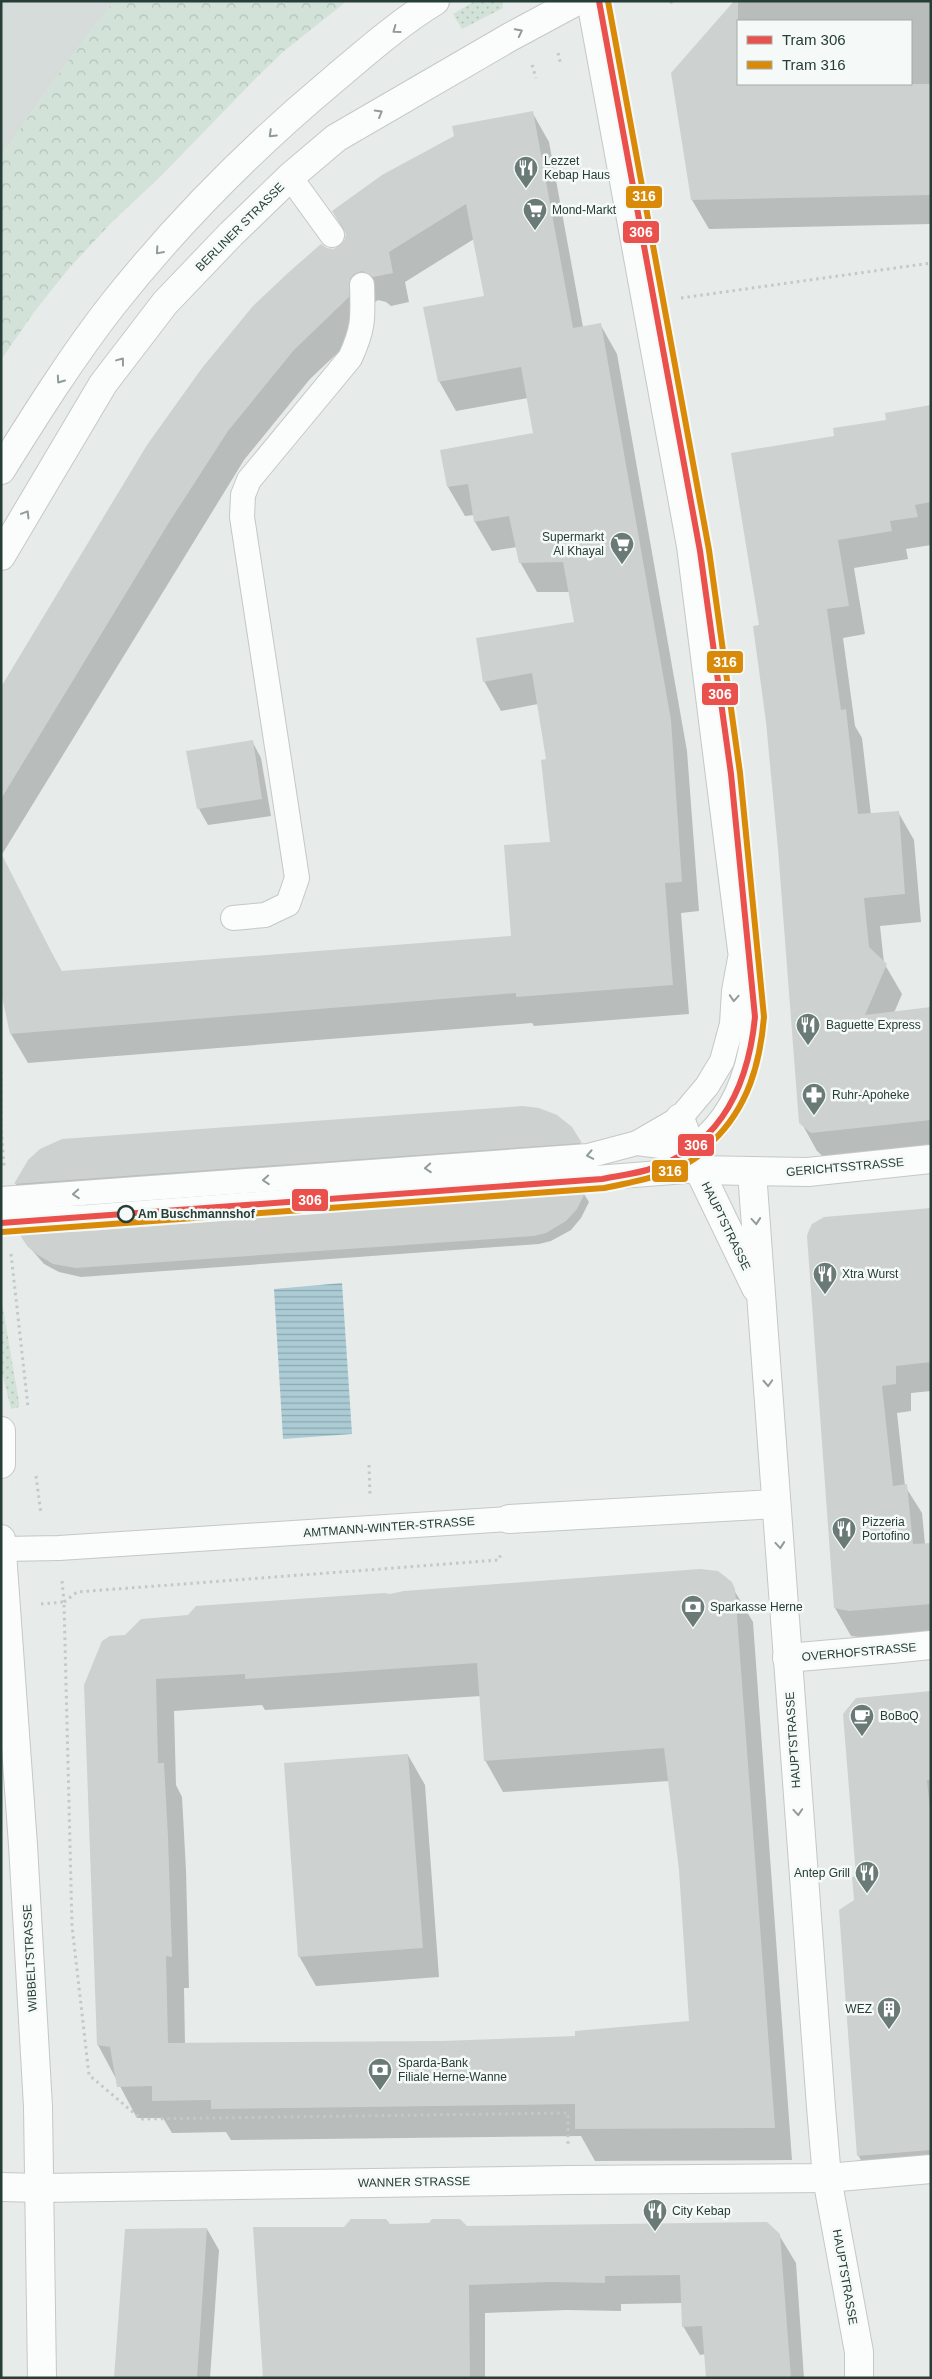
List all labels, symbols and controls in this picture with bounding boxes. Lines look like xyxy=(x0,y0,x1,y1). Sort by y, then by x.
legend xyxy=(737,20,912,85)
one-way arrow xyxy=(393,24,402,32)
one-way arrow xyxy=(514,28,523,38)
text: Tram 306 xyxy=(782,31,846,48)
text: Tram 316 xyxy=(782,56,846,73)
one-way arrow xyxy=(373,110,382,120)
one-way arrow xyxy=(268,128,277,137)
place label: Lezzet Kebap Haus xyxy=(544,154,610,182)
restaurant icon: Lezzet Kebap Haus xyxy=(513,155,539,189)
street label: BERLINER STRASSE xyxy=(193,180,287,274)
line badge: 316 xyxy=(625,185,663,209)
text: 316 xyxy=(632,188,656,204)
supermarket icon: Mond-Markt xyxy=(522,197,548,231)
place label: Mond-Markt xyxy=(552,203,617,217)
line badge: 306 xyxy=(622,220,660,244)
text: 306 xyxy=(629,224,653,240)
one-way arrow xyxy=(156,245,165,254)
one-way arrow xyxy=(115,358,123,367)
one-way arrow xyxy=(57,374,66,384)
one-way arrow xyxy=(19,511,29,520)
place label: Supermarkt Al Khayal xyxy=(542,530,605,558)
supermarket icon: Supermarkt Al Khayal xyxy=(609,531,635,565)
line badge: 316 xyxy=(706,650,744,674)
text: 316 xyxy=(713,654,737,670)
line badge: 306 xyxy=(701,682,739,706)
text: 306 xyxy=(708,686,732,702)
one-way arrow xyxy=(728,994,739,1002)
restaurant icon: Baguette Express xyxy=(795,1012,821,1046)
place label: Baguette Express xyxy=(826,1018,921,1032)
pharmacy icon: Ruhr-Apoheke xyxy=(801,1082,827,1116)
place label: Ruhr-Apoheke xyxy=(832,1088,910,1102)
line badge: 306 xyxy=(677,1133,715,1157)
text: 306 xyxy=(684,1137,708,1153)
one-way arrow xyxy=(586,1149,595,1160)
street label: GERICHTSSTRASSE xyxy=(786,1155,904,1179)
line badge: 316 xyxy=(651,1159,689,1183)
one-way arrow xyxy=(424,1163,432,1174)
text: 316 xyxy=(658,1163,682,1179)
one-way arrow xyxy=(262,1174,270,1185)
street label: HAUPTSTRASSE xyxy=(699,1179,753,1273)
one-way arrow xyxy=(72,1188,80,1199)
line badge: 306 xyxy=(291,1188,329,1212)
text: 306 xyxy=(298,1192,322,1208)
marker: Am Buschmannshof xyxy=(117,1205,135,1223)
place label: Am Buschmannshof xyxy=(138,1207,256,1221)
one-way arrow xyxy=(750,1217,761,1225)
restaurant icon: Xtra Wurst xyxy=(812,1261,838,1295)
place label: Xtra Wurst xyxy=(842,1267,899,1281)
one-way arrow xyxy=(762,1379,773,1387)
street label: AMTMANN-WINTER-STRASSE xyxy=(303,1514,475,1540)
place label: Pizzeria Portofino xyxy=(862,1515,910,1543)
restaurant icon: Pizzeria Portofino xyxy=(831,1516,857,1550)
one-way arrow xyxy=(774,1541,785,1549)
bank icon: Sparkasse Herne xyxy=(680,1594,706,1628)
place label: Sparkasse Herne xyxy=(710,1600,803,1614)
street label: OVERHOFSTRASSE xyxy=(801,1640,917,1664)
street label: HAUPTSTRASSE xyxy=(783,1691,803,1789)
cafe icon: BoBoQ xyxy=(849,1703,875,1737)
place label: BoBoQ xyxy=(880,1709,919,1723)
one-way arrow xyxy=(793,1808,804,1816)
restaurant icon: Antep Grill xyxy=(854,1860,880,1894)
place label: Antep Grill xyxy=(794,1866,850,1880)
street label: WIBBELTSTRASSE xyxy=(20,1904,40,2012)
building icon: WEZ xyxy=(876,1996,902,2030)
place label: WEZ xyxy=(845,2002,872,2016)
place label: Sparda-Bank Filiale Herne-Wanne xyxy=(398,2056,507,2084)
bank icon: Sparda-Bank Filiale Herne-Wanne xyxy=(367,2057,393,2091)
street label: WANNER STRASSE xyxy=(358,2174,470,2190)
restaurant icon: City Kebap xyxy=(642,2198,668,2232)
place label: City Kebap xyxy=(672,2204,731,2218)
street label: HAUPTSTRASSE xyxy=(830,2228,860,2326)

